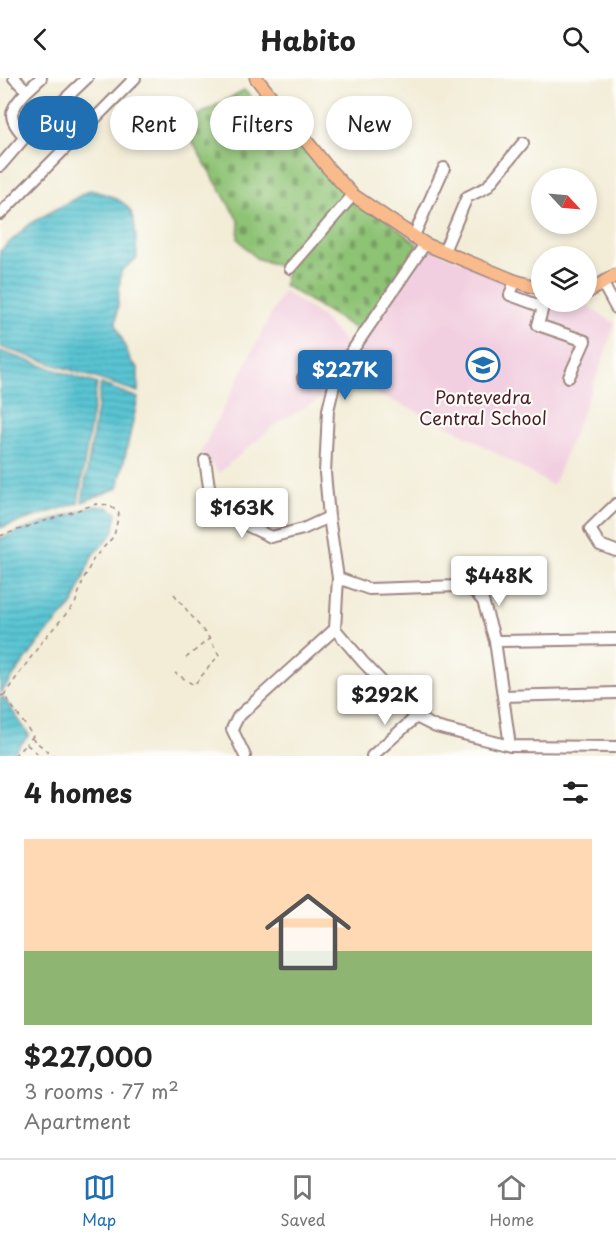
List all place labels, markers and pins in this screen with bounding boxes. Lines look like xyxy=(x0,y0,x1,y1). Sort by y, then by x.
school or university icon: Pontevedra Central School xyxy=(465,347,501,383)
pin: $227K xyxy=(303,350,387,401)
place label: Pontevedra Central School xyxy=(419,383,547,431)
pin: $163K xyxy=(200,488,284,539)
pin: $448K xyxy=(457,556,541,607)
pin: $292K xyxy=(343,675,427,726)

